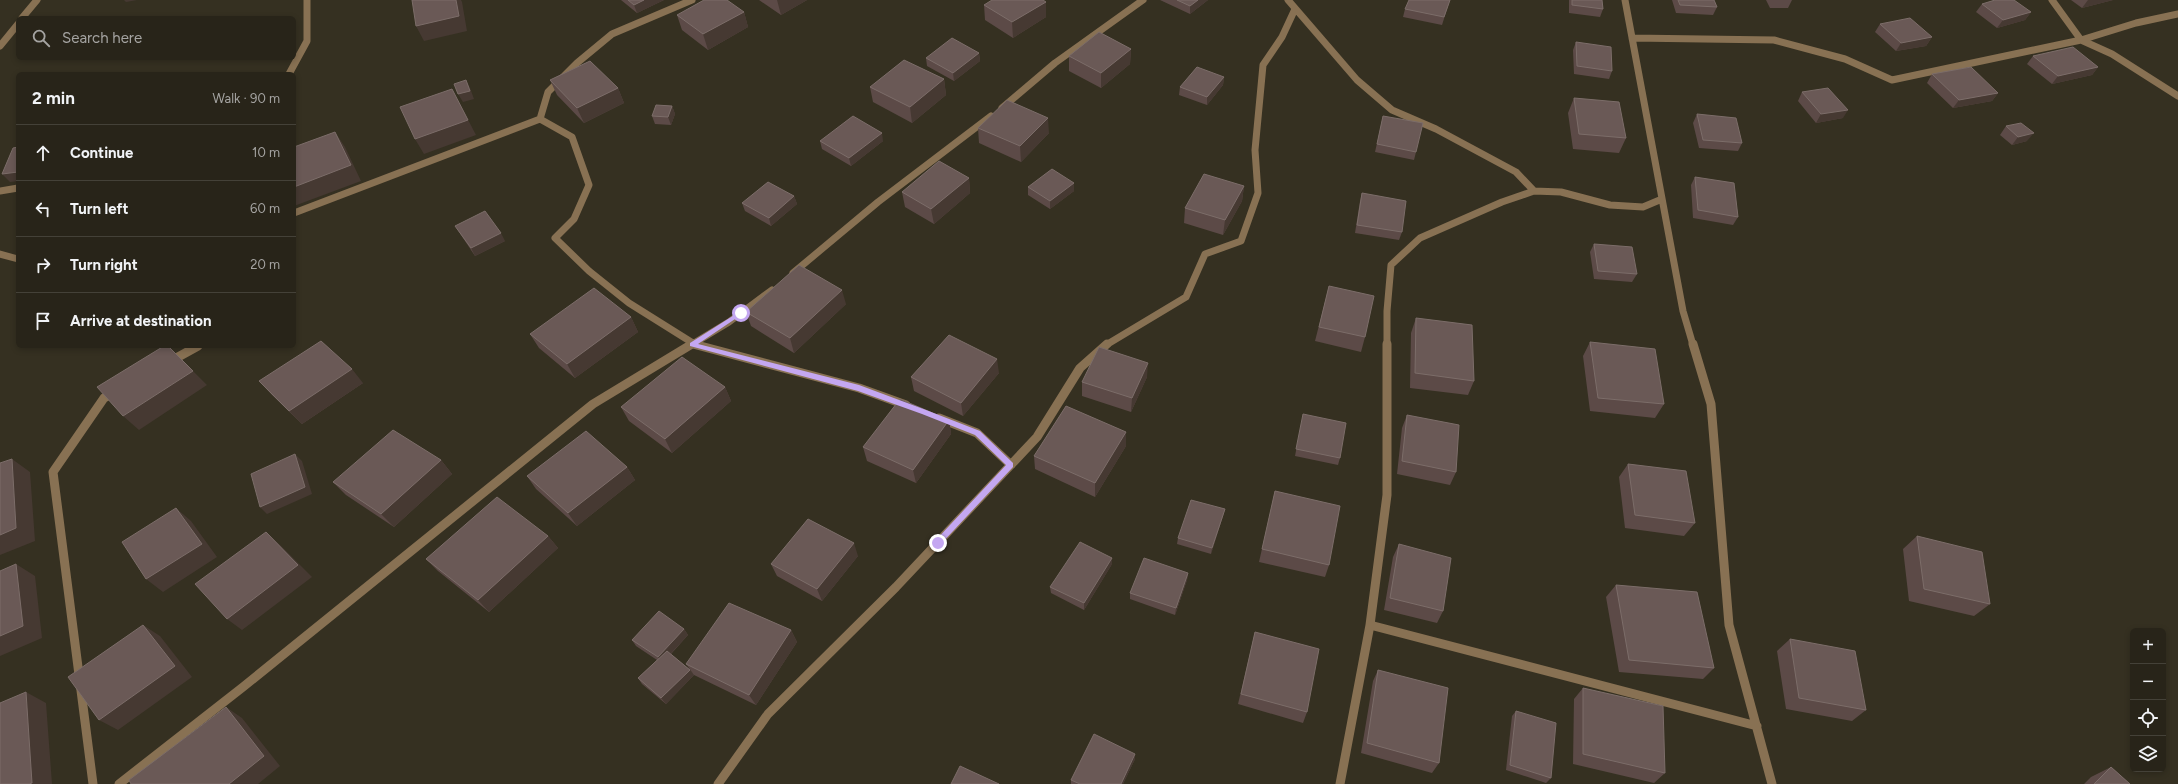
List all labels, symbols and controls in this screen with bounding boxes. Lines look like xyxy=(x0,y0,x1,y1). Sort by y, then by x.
search box xyxy=(16,16,296,60)
icon: search xyxy=(30,27,52,49)
text: Search here xyxy=(62,29,142,47)
text: 2 min xyxy=(32,88,75,108)
text: Walk · 90 m xyxy=(213,91,280,106)
icon: ahead xyxy=(32,142,54,164)
text: Continue xyxy=(70,144,133,162)
text: 10 m xyxy=(252,145,280,160)
icon: left xyxy=(32,198,54,220)
text: Turn left xyxy=(70,200,128,218)
text: 60 m xyxy=(250,201,280,216)
icon: right xyxy=(32,254,54,276)
text: Turn right xyxy=(70,256,138,274)
text: 20 m xyxy=(250,257,280,272)
route start xyxy=(732,304,750,322)
icon: arrive xyxy=(32,310,54,332)
text: Arrive at destination xyxy=(70,312,211,330)
route end xyxy=(929,534,947,552)
map controls xyxy=(2130,628,2166,772)
button: + xyxy=(2130,628,2166,664)
button: − xyxy=(2130,664,2166,700)
button: locate xyxy=(2130,700,2166,736)
button: layers xyxy=(2130,736,2166,772)

